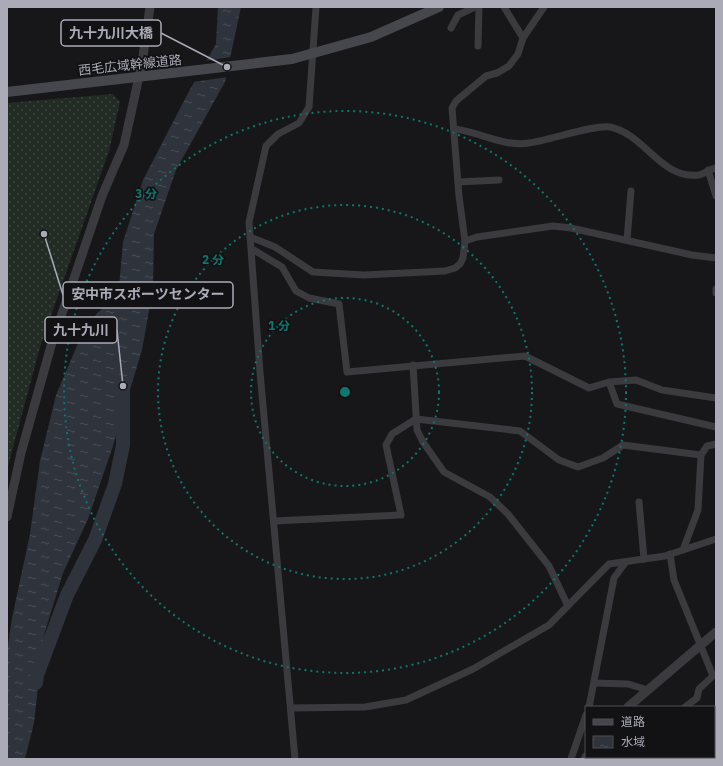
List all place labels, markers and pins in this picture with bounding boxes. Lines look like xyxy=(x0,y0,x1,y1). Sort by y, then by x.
callout: 九十九川大橋 xyxy=(61,20,161,46)
callout: 安中市スポーツセンター xyxy=(63,282,233,308)
callout: 九十九川 xyxy=(45,317,117,343)
centre of rings xyxy=(338,385,352,399)

